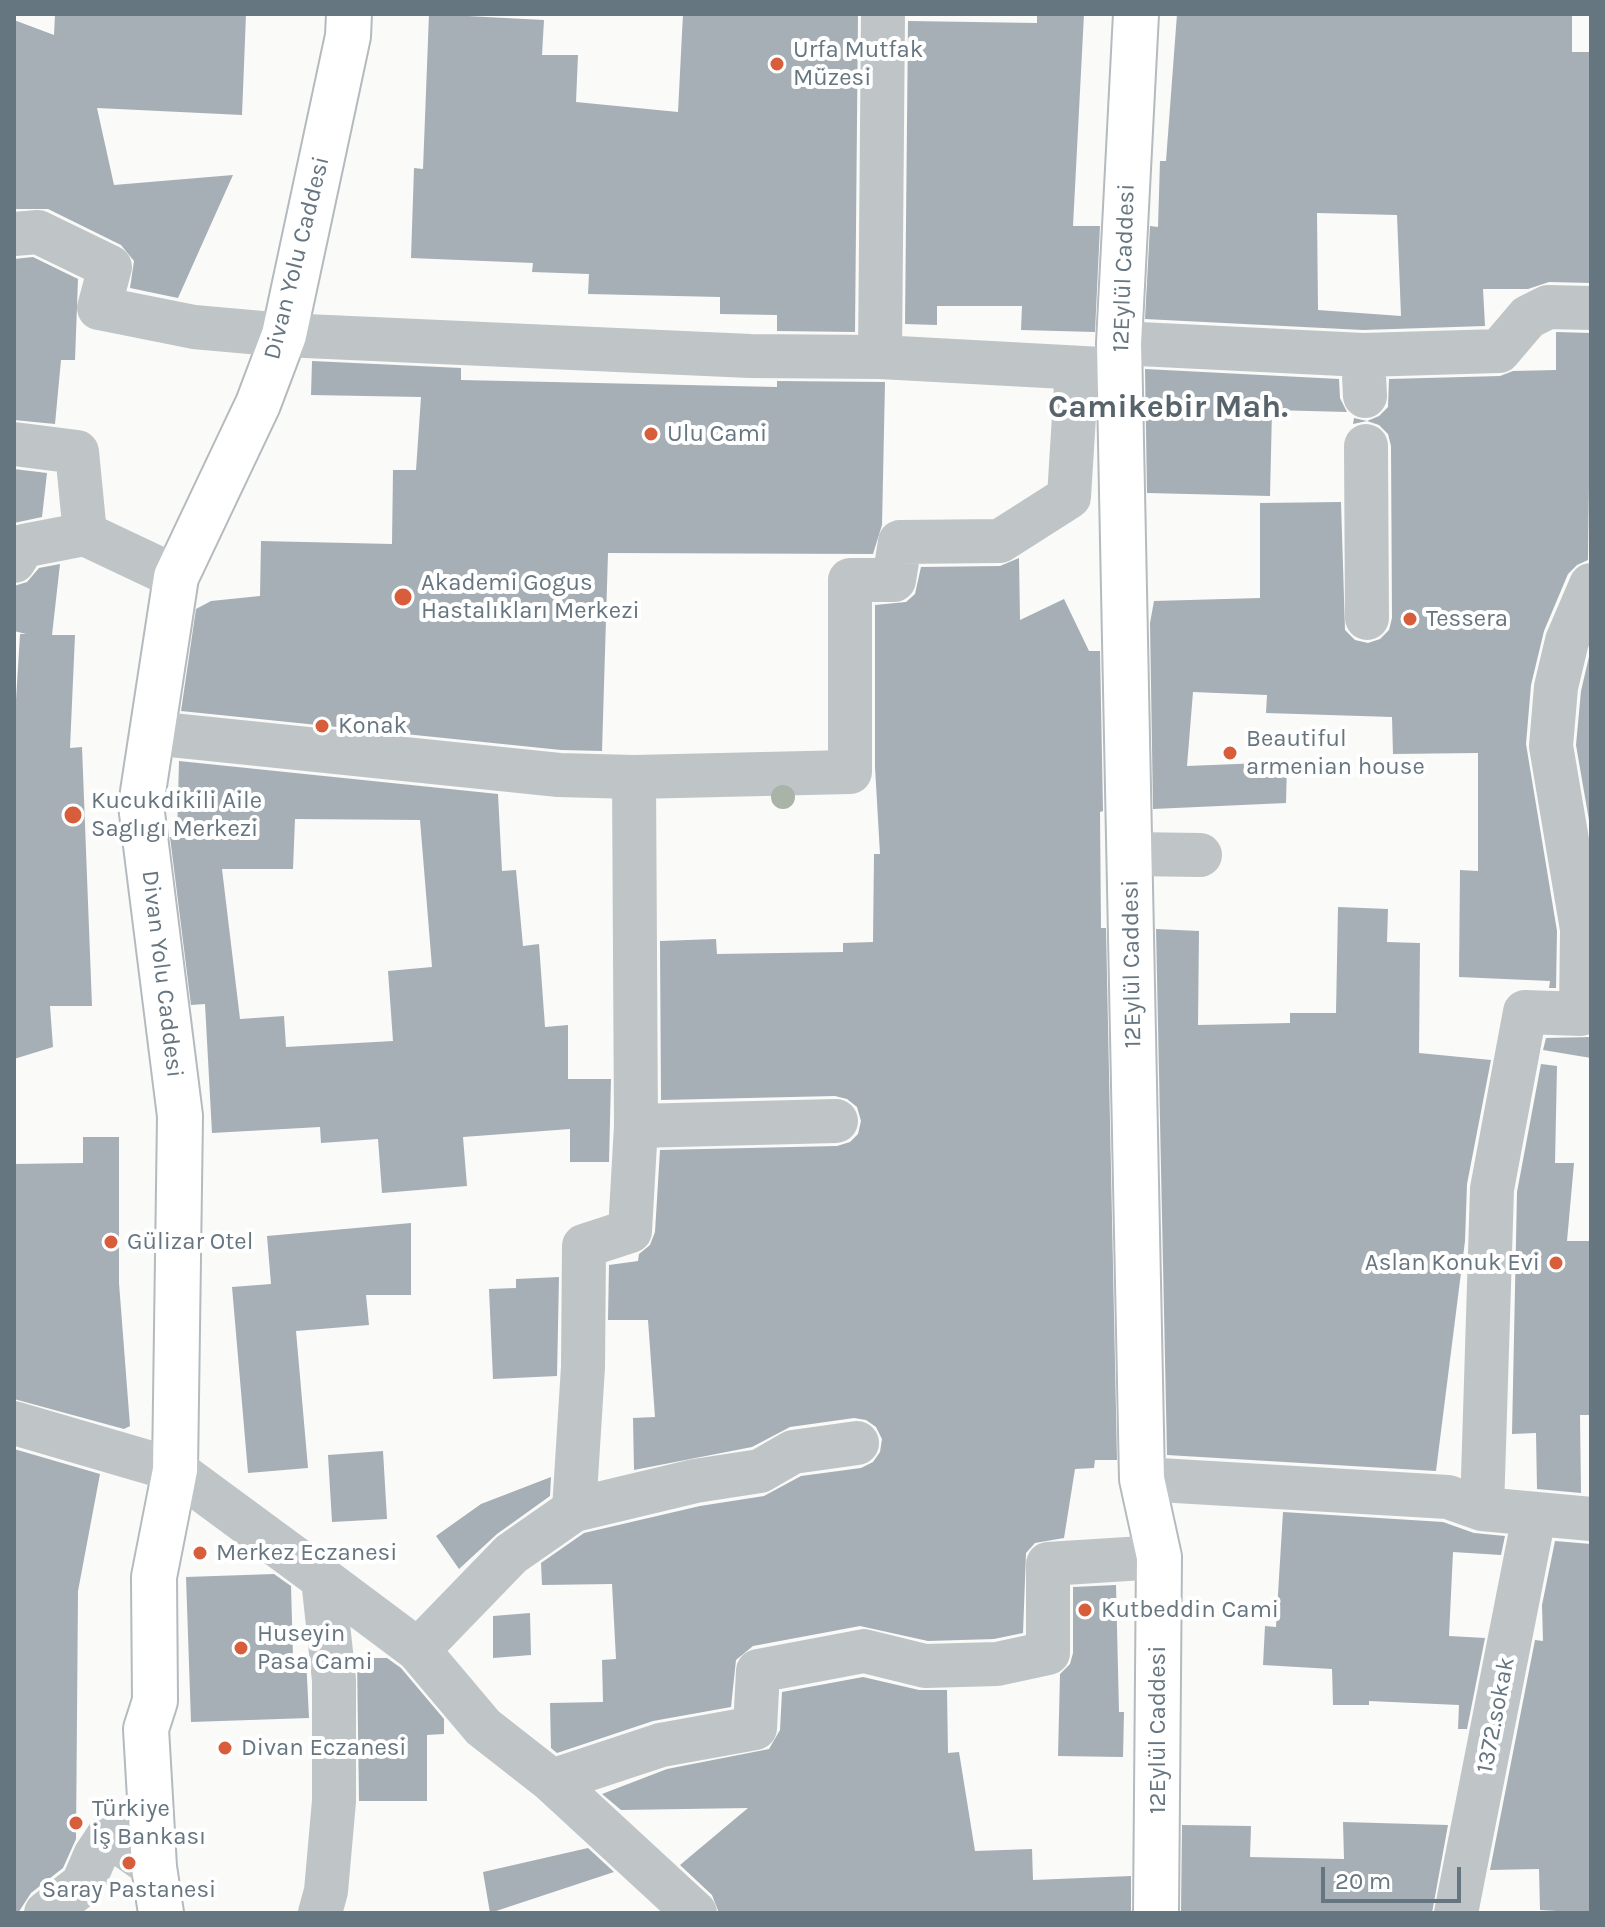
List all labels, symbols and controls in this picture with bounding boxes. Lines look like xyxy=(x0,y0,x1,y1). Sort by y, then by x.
place label: Urfa Mutfak Müzesi xyxy=(793,36,923,92)
marker: Urfa Mutfak Müzesi xyxy=(768,55,786,73)
street label: Divan Yolu Caddesi xyxy=(258,153,336,363)
street label: 12Eylül Caddesi xyxy=(1107,183,1141,353)
district label: Camikebir Mah. xyxy=(1048,389,1288,427)
place label: Ulu Cami xyxy=(667,420,767,448)
marker: Ulu Cami xyxy=(642,425,660,443)
place label: Akademi Gogus Hastalıkları Merkezi xyxy=(421,569,640,625)
marker: Akademi Gogus Hastalıkları Merkezi xyxy=(392,586,414,608)
place label: Tessera xyxy=(1426,605,1508,633)
marker: Tessera xyxy=(1401,610,1419,628)
place label: Konak xyxy=(338,712,407,740)
marker: Konak xyxy=(313,717,331,735)
place label: Beautiful armenian house xyxy=(1246,725,1425,781)
marker: Beautiful armenian house xyxy=(1221,744,1239,762)
place label: Kucukdikili Aile Saglıgı Merkezi xyxy=(91,787,262,843)
marker: Kucukdikili Aile Saglıgı Merkezi xyxy=(62,804,84,826)
street label: Divan Yolu Caddesi xyxy=(135,869,189,1079)
street label: 12Eylül Caddesi xyxy=(1116,879,1148,1049)
place label: Gülizar Otel xyxy=(127,1228,253,1256)
marker: Gülizar Otel xyxy=(102,1233,120,1251)
place label: Aslan Konuk Evi xyxy=(1365,1249,1540,1277)
marker: Aslan Konuk Evi xyxy=(1547,1254,1565,1272)
place label: Merkez Eczanesi xyxy=(216,1539,397,1567)
marker: Merkez Eczanesi xyxy=(191,1544,209,1562)
place label: Kutbeddin Cami xyxy=(1101,1596,1279,1624)
marker: Kutbeddin Cami xyxy=(1076,1601,1094,1619)
place label: Huseyin Pasa Cami xyxy=(257,1620,373,1676)
marker: Huseyin Pasa Cami xyxy=(232,1639,250,1657)
street label: 12Eylül Caddesi xyxy=(1144,1646,1172,1814)
street label: 1372.sokak xyxy=(1471,1655,1521,1775)
place label: Divan Eczanesi xyxy=(241,1734,406,1762)
marker: Divan Eczanesi xyxy=(216,1739,234,1757)
place label: Türkiye İş Bankası xyxy=(92,1795,206,1851)
marker: Türkiye İş Bankası xyxy=(67,1814,85,1832)
scale bar xyxy=(1325,1851,1465,1901)
marker: Saray Pastanesi xyxy=(120,1854,138,1872)
text: 20 m xyxy=(1335,1867,1391,1895)
place label: Saray Pastanesi xyxy=(42,1876,216,1904)

